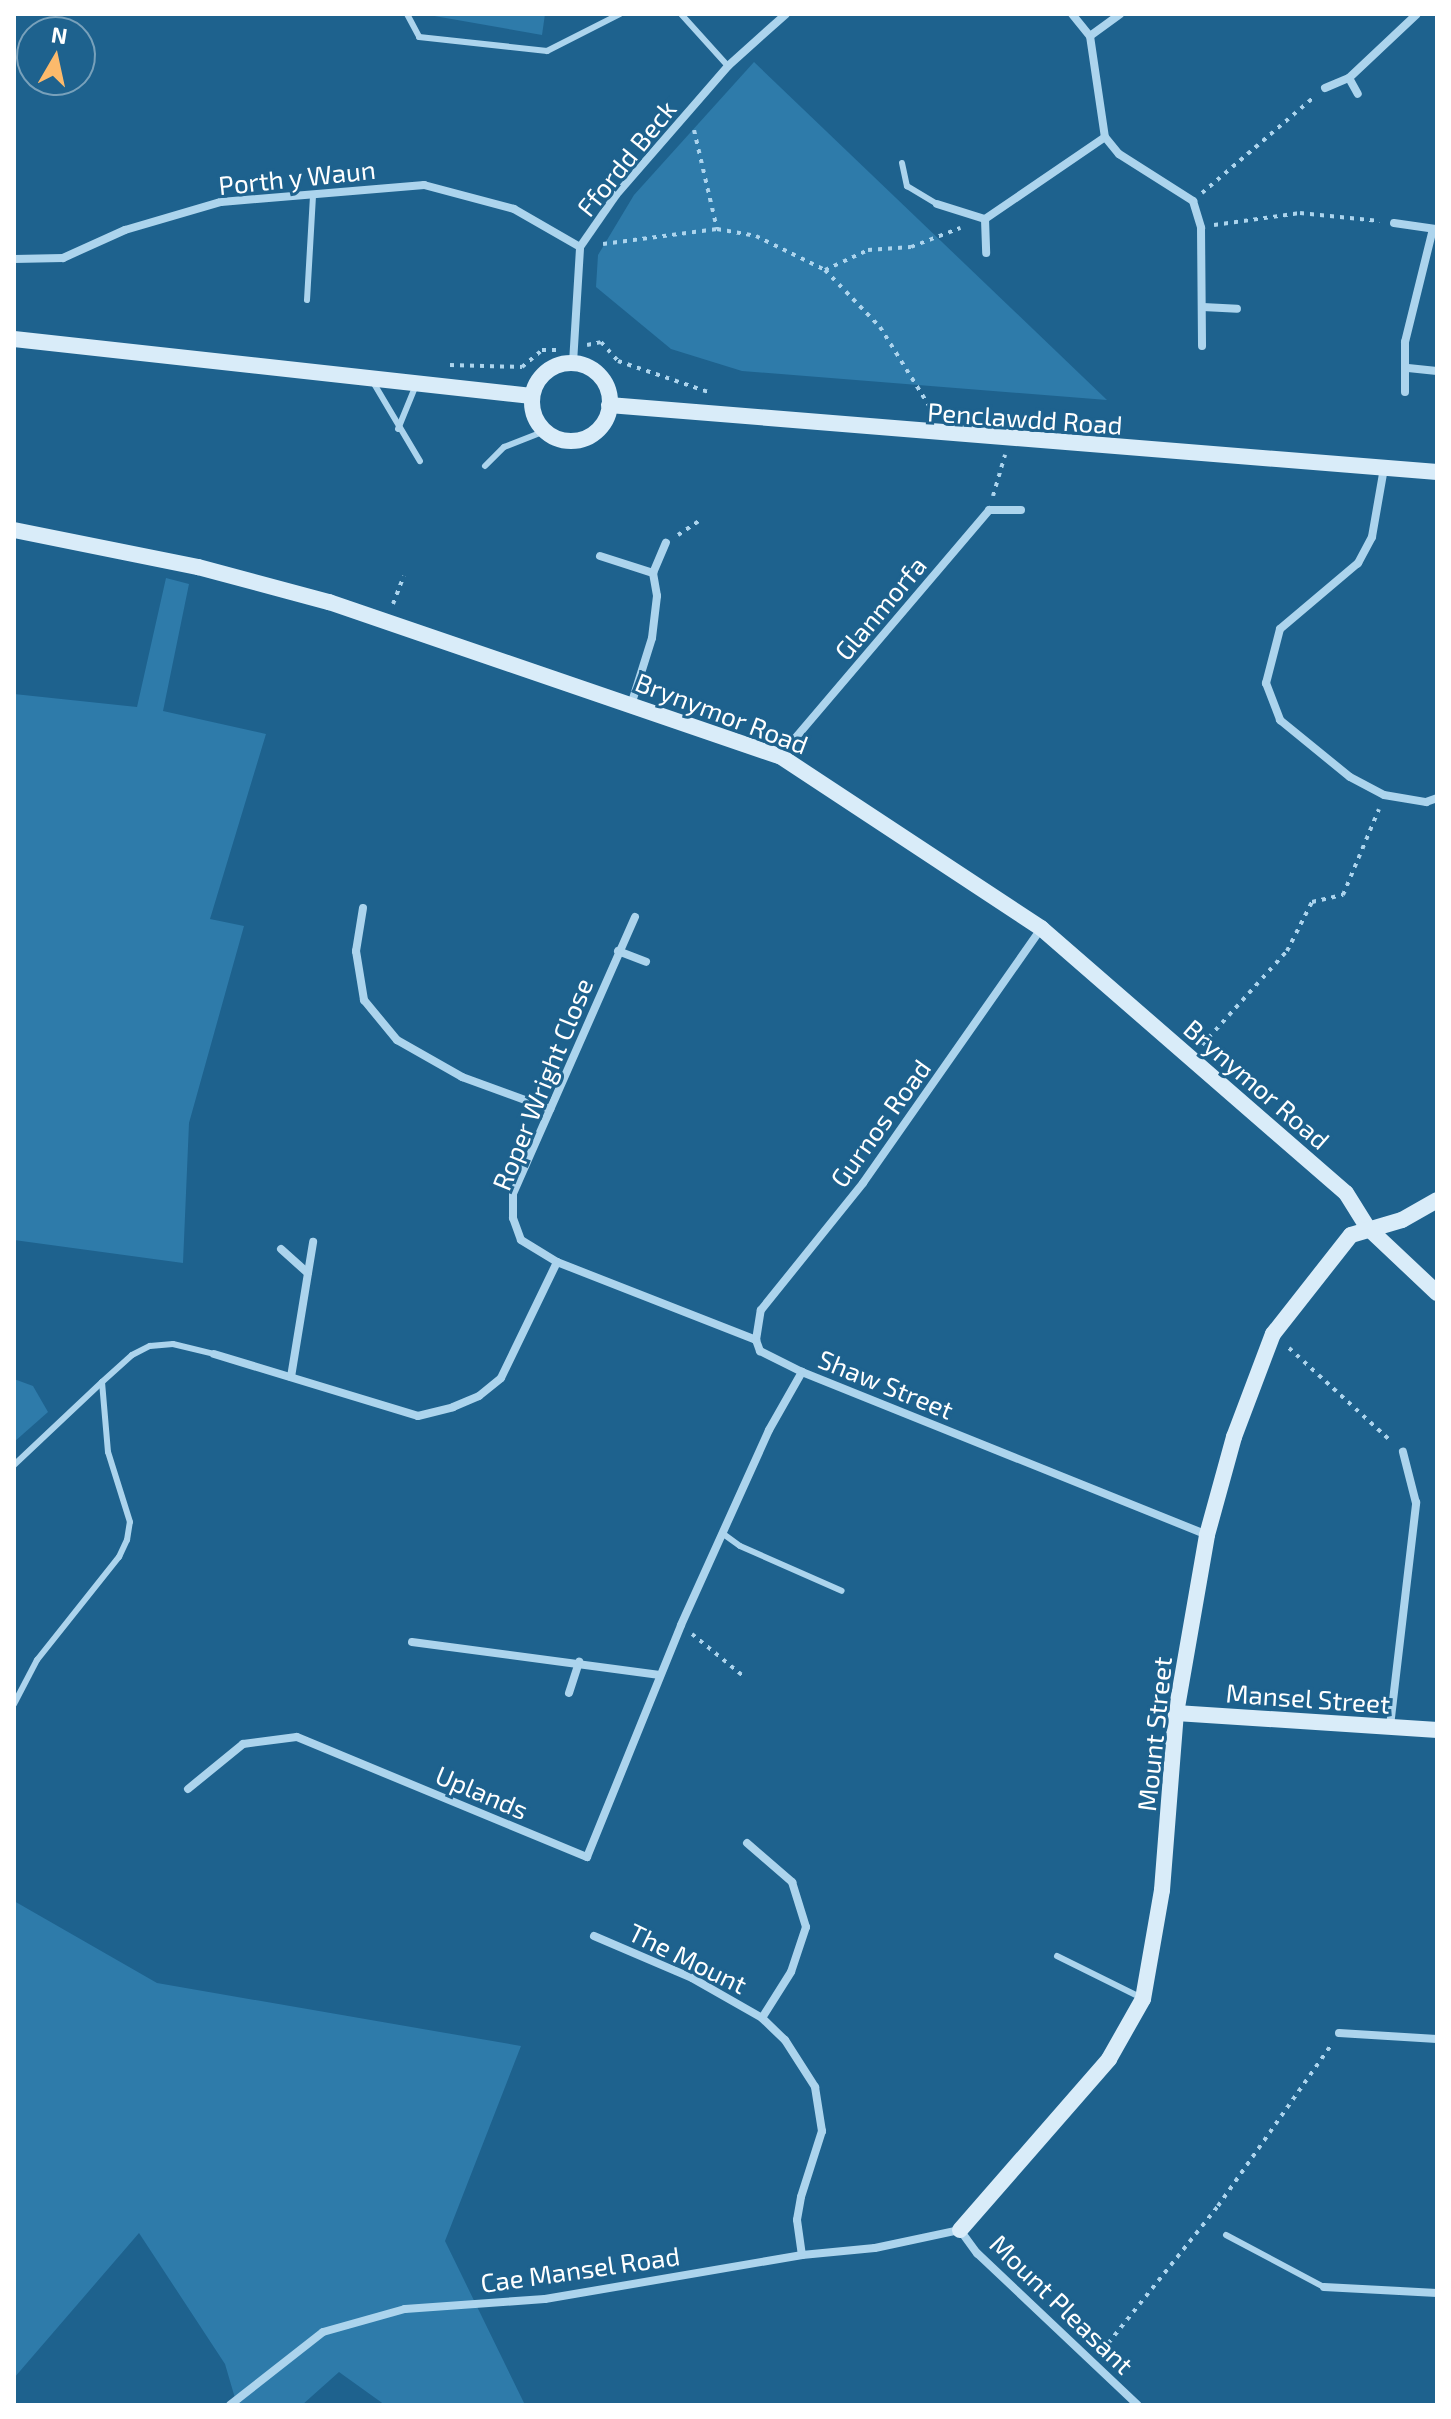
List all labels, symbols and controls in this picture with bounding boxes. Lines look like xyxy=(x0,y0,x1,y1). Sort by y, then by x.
north arrow xyxy=(16,16,96,96)
text: N xyxy=(50,20,69,48)
street label: Ffordd Beck xyxy=(570,94,682,222)
street label: Porth y Waun xyxy=(216,153,378,201)
street label: Penclawdd Road xyxy=(926,396,1124,440)
street label: Glanmorfa xyxy=(828,550,932,666)
street label: Brynymor Road xyxy=(631,666,813,760)
street label: Roper Wright Close xyxy=(485,973,599,1195)
street label: Brynymor Road xyxy=(1178,1012,1336,1156)
street label: Gurnos Road xyxy=(823,1053,937,1193)
street label: Shaw Street xyxy=(814,1343,958,1425)
street label: Mount Street xyxy=(1130,1655,1178,1813)
street label: Mansel Street xyxy=(1225,1677,1391,1719)
street label: Uplands xyxy=(431,1759,533,1825)
street label: The Mount xyxy=(624,1916,752,2000)
street label: Mount Pleasant xyxy=(984,2228,1140,2380)
street label: Cae Mansel Road xyxy=(478,2240,682,2298)

